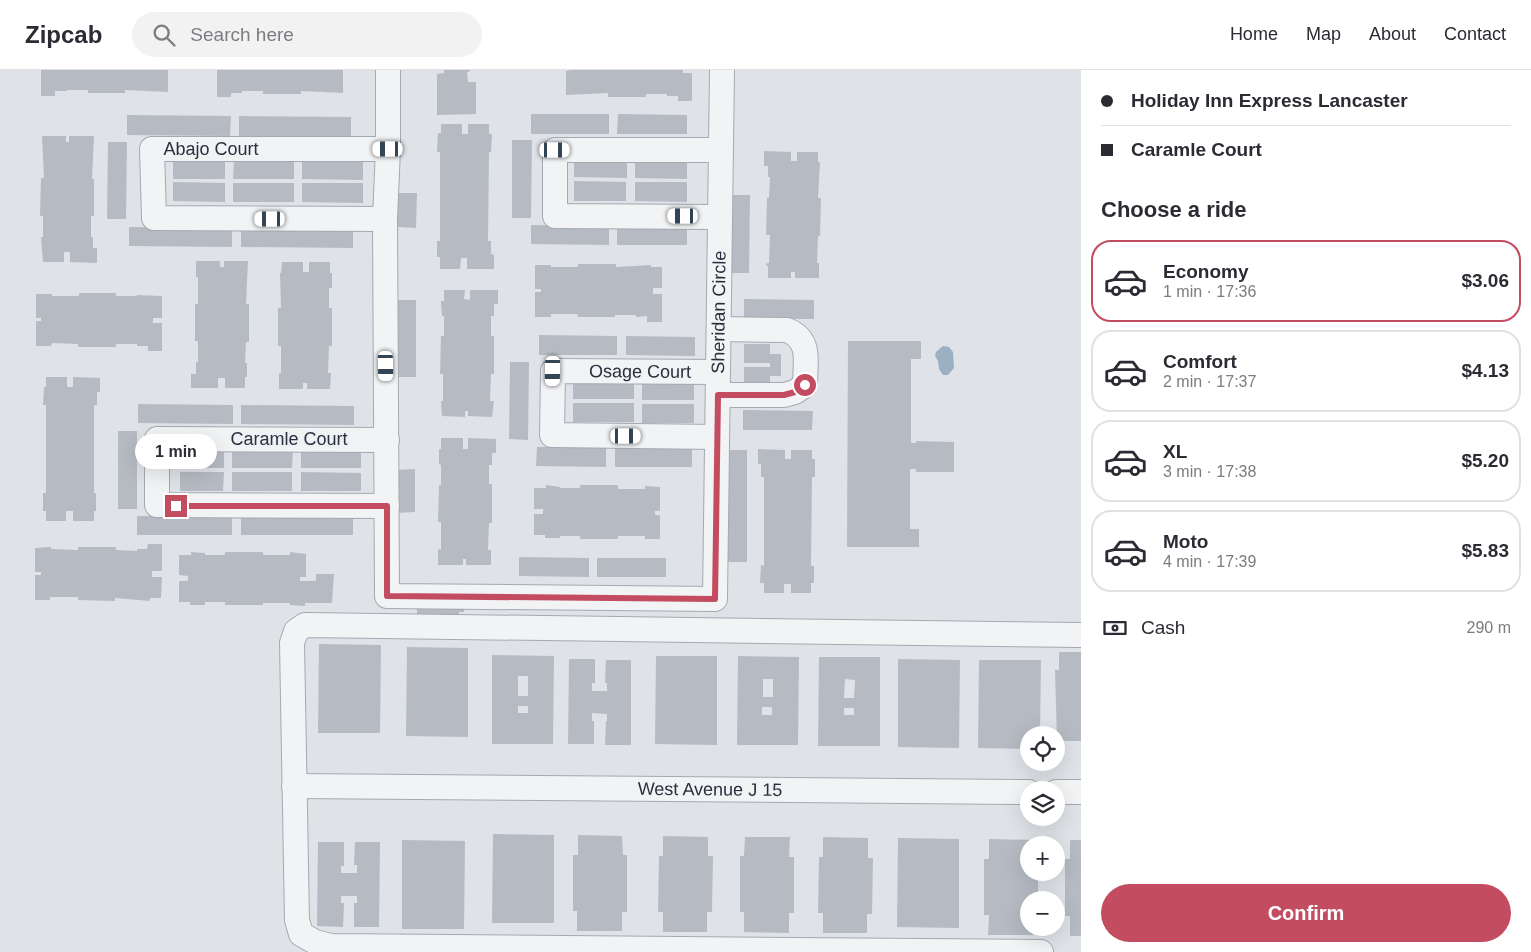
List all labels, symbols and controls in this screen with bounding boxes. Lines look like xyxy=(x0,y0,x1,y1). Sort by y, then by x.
search box xyxy=(132,12,482,57)
text: Zipcab xyxy=(25,21,102,48)
icon: search xyxy=(150,21,178,49)
text: Search here xyxy=(190,24,294,45)
text: Home xyxy=(1230,24,1278,44)
text: Map xyxy=(1306,24,1341,44)
text: About xyxy=(1369,24,1416,44)
text: Contact xyxy=(1444,24,1506,44)
text: Holiday Inn Express Lancaster xyxy=(1131,90,1408,111)
street label: Abajo Court xyxy=(163,139,259,159)
text: Caramle Court xyxy=(1131,139,1262,160)
car xyxy=(373,142,403,157)
car xyxy=(540,143,570,158)
text: Choose a ride xyxy=(1101,197,1246,222)
car xyxy=(668,209,698,224)
car xyxy=(255,212,285,227)
street label: Sheridan Circle xyxy=(708,250,730,374)
icon: car xyxy=(1103,259,1148,304)
text: Economy xyxy=(1163,261,1249,282)
text: $3.06 xyxy=(1461,270,1509,291)
text: 1 min · 17:36 xyxy=(1163,283,1256,300)
icon: car xyxy=(1103,349,1148,394)
car xyxy=(378,351,393,381)
text: Comfort xyxy=(1163,351,1237,372)
car xyxy=(545,356,560,386)
text: $4.13 xyxy=(1461,360,1509,381)
street label: Osage Court xyxy=(589,361,691,382)
text: 2 min · 17:37 xyxy=(1163,373,1256,390)
route start xyxy=(794,374,816,396)
street label: Caramle Court xyxy=(230,429,348,449)
car xyxy=(611,429,641,444)
callout: 1 min xyxy=(135,434,217,468)
icon: car xyxy=(1103,439,1148,484)
text: XL xyxy=(1163,441,1187,462)
text: 1 min xyxy=(155,443,197,460)
text: $5.20 xyxy=(1461,450,1509,471)
text: 3 min · 17:38 xyxy=(1163,463,1256,480)
route end xyxy=(165,495,187,517)
icon: car xyxy=(1103,529,1148,574)
text: Moto xyxy=(1163,531,1208,552)
text: $5.83 xyxy=(1461,540,1509,561)
text: 4 min · 17:39 xyxy=(1163,553,1256,570)
icon: cash xyxy=(1101,614,1129,642)
text: Cash xyxy=(1141,617,1185,638)
text: 290 m xyxy=(1467,619,1511,636)
map controls xyxy=(1020,726,1065,936)
button: locate xyxy=(1020,726,1065,771)
street label: West Avenue J 15 xyxy=(638,779,782,800)
button: layers xyxy=(1020,781,1065,826)
button: + xyxy=(1020,836,1065,881)
button: Confirm xyxy=(1101,884,1511,942)
button: − xyxy=(1020,891,1065,936)

